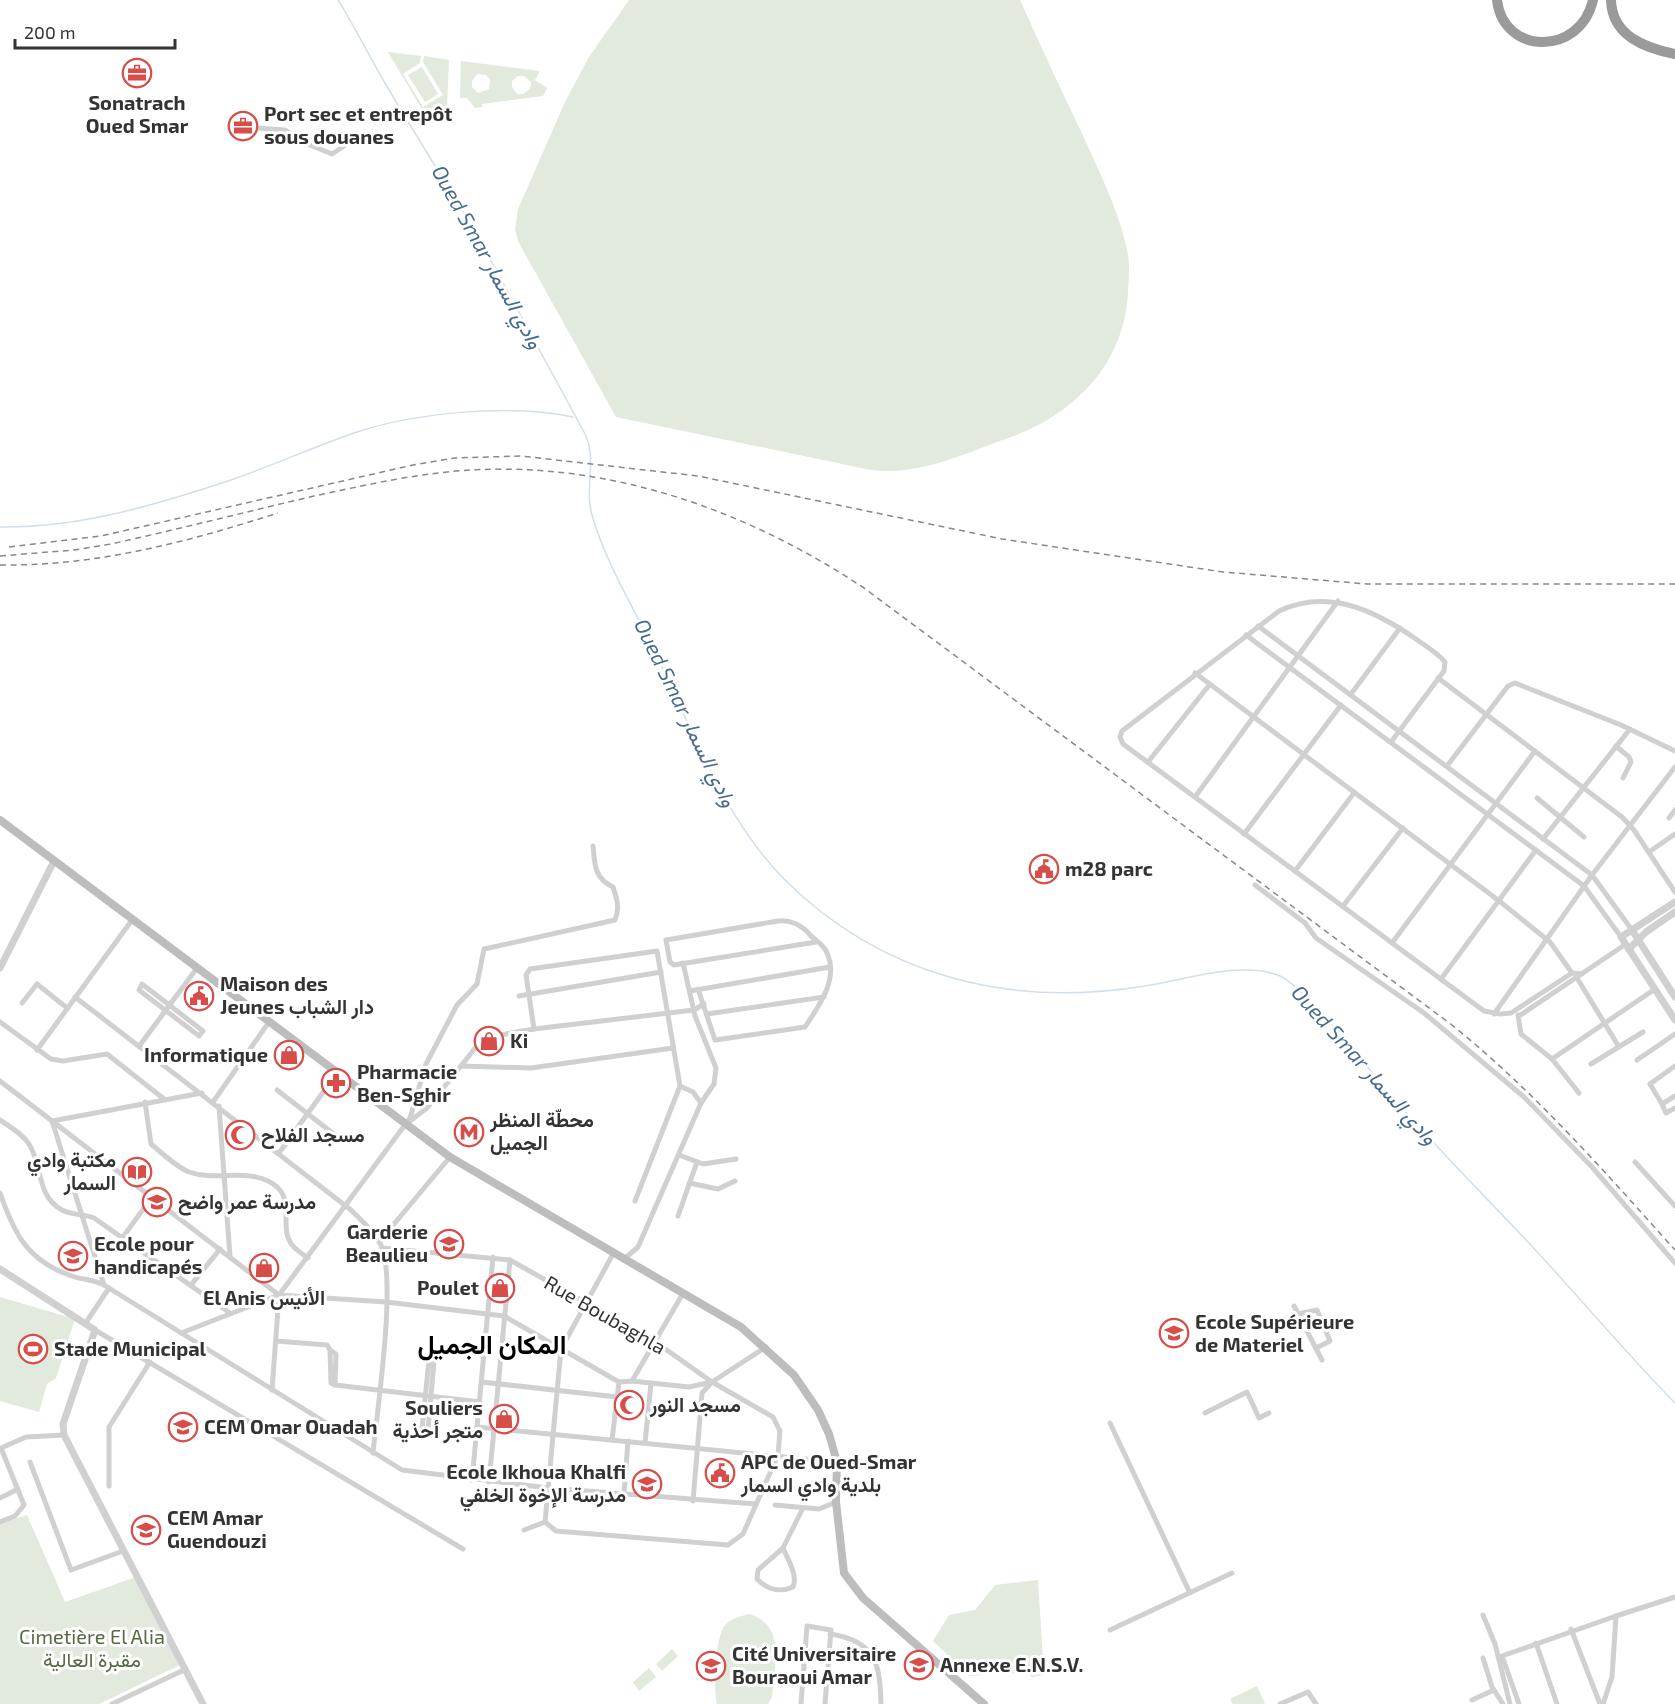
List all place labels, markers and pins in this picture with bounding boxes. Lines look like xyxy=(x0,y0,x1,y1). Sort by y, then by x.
office icon: Sonatrach Oued Smar xyxy=(121,57,153,89)
place label: Sonatrach Oued Smar xyxy=(86,90,189,137)
place label: Port sec et entrepôt sous douanes xyxy=(264,101,452,148)
office icon: Port sec et entrepôt sous douanes xyxy=(227,110,259,142)
public building icon: m28 parc xyxy=(1028,853,1060,885)
place label: m28 parc xyxy=(1065,856,1153,880)
place label: Maison des Jeunes دار الشباب xyxy=(220,971,374,1020)
public building icon: Maison des Jeunes دار الشباب xyxy=(183,980,215,1012)
shop icon: Ki xyxy=(473,1025,505,1057)
place label: Ki xyxy=(510,1028,528,1052)
shop icon: Informatique xyxy=(273,1039,305,1071)
place label: Informatique xyxy=(144,1042,268,1066)
place label: Pharmacie Ben-Sghir xyxy=(357,1059,457,1106)
pharmacy icon: Pharmacie Ben-Sghir xyxy=(320,1067,352,1099)
place label: محطّة المنظر الجميل xyxy=(489,1107,594,1155)
metro station icon: محطّة المنظر الجميل xyxy=(453,1116,485,1148)
mosque icon: مسجد الفلاح xyxy=(224,1119,256,1151)
place label: مسجد الفلاح xyxy=(261,1122,365,1149)
place label: مكتبة وادي السمار xyxy=(27,1147,116,1196)
library icon: مكتبة وادي السمار xyxy=(121,1156,153,1188)
school or university icon: مدرسة عمر واضح xyxy=(141,1186,173,1218)
place label: مدرسة عمر واضح xyxy=(178,1189,316,1216)
place label: Garderie Beaulieu xyxy=(345,1219,428,1266)
school or university icon: Garderie Beaulieu xyxy=(433,1228,465,1260)
place label: Ecole pour handicapés xyxy=(94,1231,202,1278)
school or university icon: Ecole pour handicapés xyxy=(57,1240,89,1272)
shop icon: El Anis الأنيس xyxy=(248,1252,280,1284)
shop icon: Poulet xyxy=(484,1272,516,1304)
place label: Poulet xyxy=(417,1275,479,1299)
place label: El Anis الأنيس xyxy=(203,1285,325,1310)
place label: Ecole Supérieure de Materiel xyxy=(1195,1309,1354,1356)
school or university icon: Ecole Supérieure de Materiel xyxy=(1158,1317,1190,1349)
sports icon: Stade Municipal xyxy=(17,1333,49,1365)
place label: Stade Municipal xyxy=(54,1336,207,1360)
mosque icon: مسجد النور xyxy=(613,1389,645,1421)
place label: مسجد النور xyxy=(649,1392,741,1418)
place label: Souliers متجر أحذية xyxy=(392,1395,483,1444)
shop icon: Souliers متجر أحذية xyxy=(488,1403,520,1435)
school or university icon: CEM Omar Ouadah xyxy=(167,1411,199,1443)
place label: CEM Omar Ouadah xyxy=(204,1414,378,1438)
place label: APC de Oued-Smar بلدية وادي السمار xyxy=(740,1449,917,1502)
public building icon: APC de Oued-Smar بلدية وادي السمار xyxy=(704,1457,736,1489)
place label: Ecole Ikhoua Khalfi مدرسة الإخوة الخلفي xyxy=(446,1459,626,1512)
school or university icon: Ecole Ikhoua Khalfi مدرسة الإخوة الخلفي xyxy=(631,1468,663,1500)
place label: CEM Amar Guendouzi xyxy=(167,1505,267,1552)
school or university icon: CEM Amar Guendouzi xyxy=(130,1514,162,1546)
place label: Cité Universitaire Bouraoui Amar xyxy=(732,1641,896,1688)
school or university icon: Annexe E.N.S.V. xyxy=(903,1649,935,1681)
school or university icon: Cité Universitaire Bouraoui Amar xyxy=(695,1650,727,1682)
place label: Annexe E.N.S.V. xyxy=(940,1652,1083,1676)

